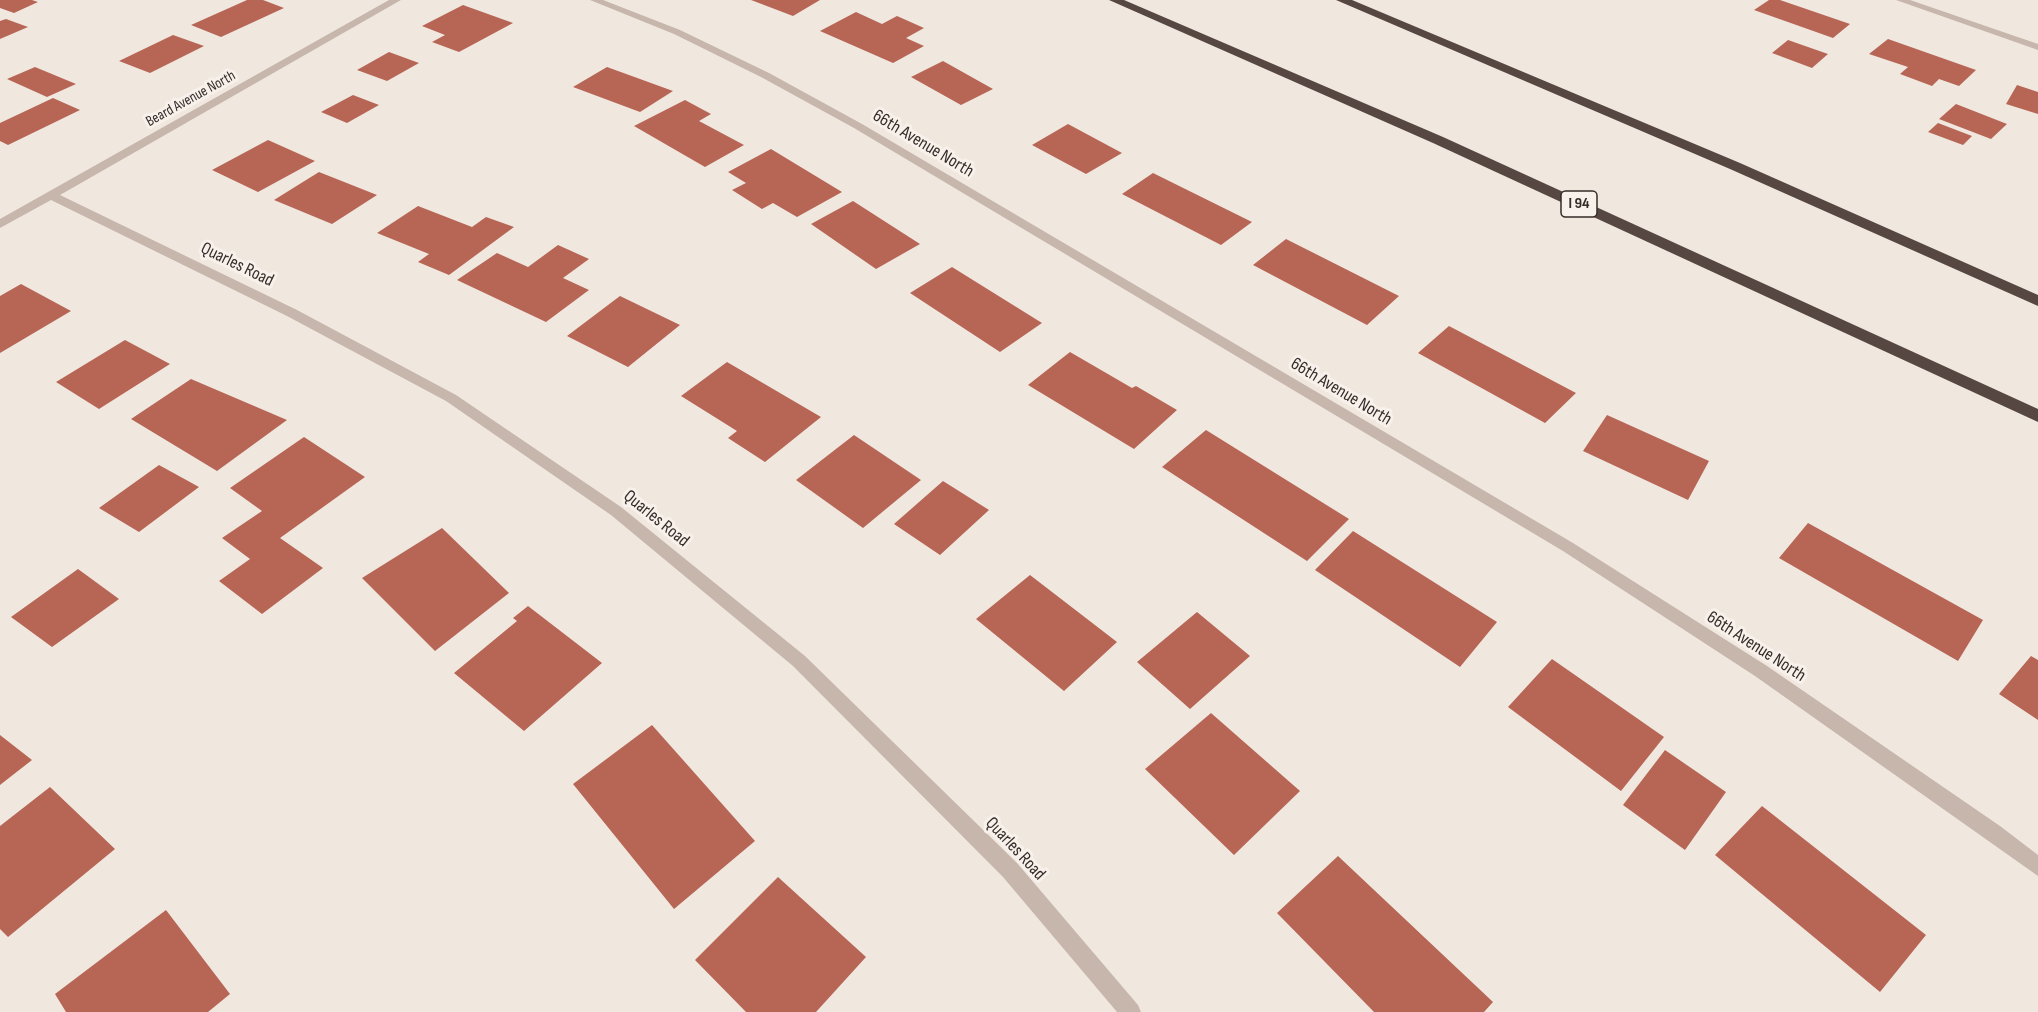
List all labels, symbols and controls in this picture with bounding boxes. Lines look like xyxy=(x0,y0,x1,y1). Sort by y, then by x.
street label: Beard Avenue North xyxy=(143,67,239,131)
street label: 66th Avenue North xyxy=(869,105,977,183)
road number: I 94 xyxy=(1561,191,1597,217)
street label: Quarles Road xyxy=(197,238,277,292)
street label: 66th Avenue North xyxy=(1287,353,1395,431)
street label: Quarles Road xyxy=(619,486,693,552)
street label: 66th Avenue North xyxy=(1702,607,1810,687)
street label: Quarles Road xyxy=(980,813,1050,885)

